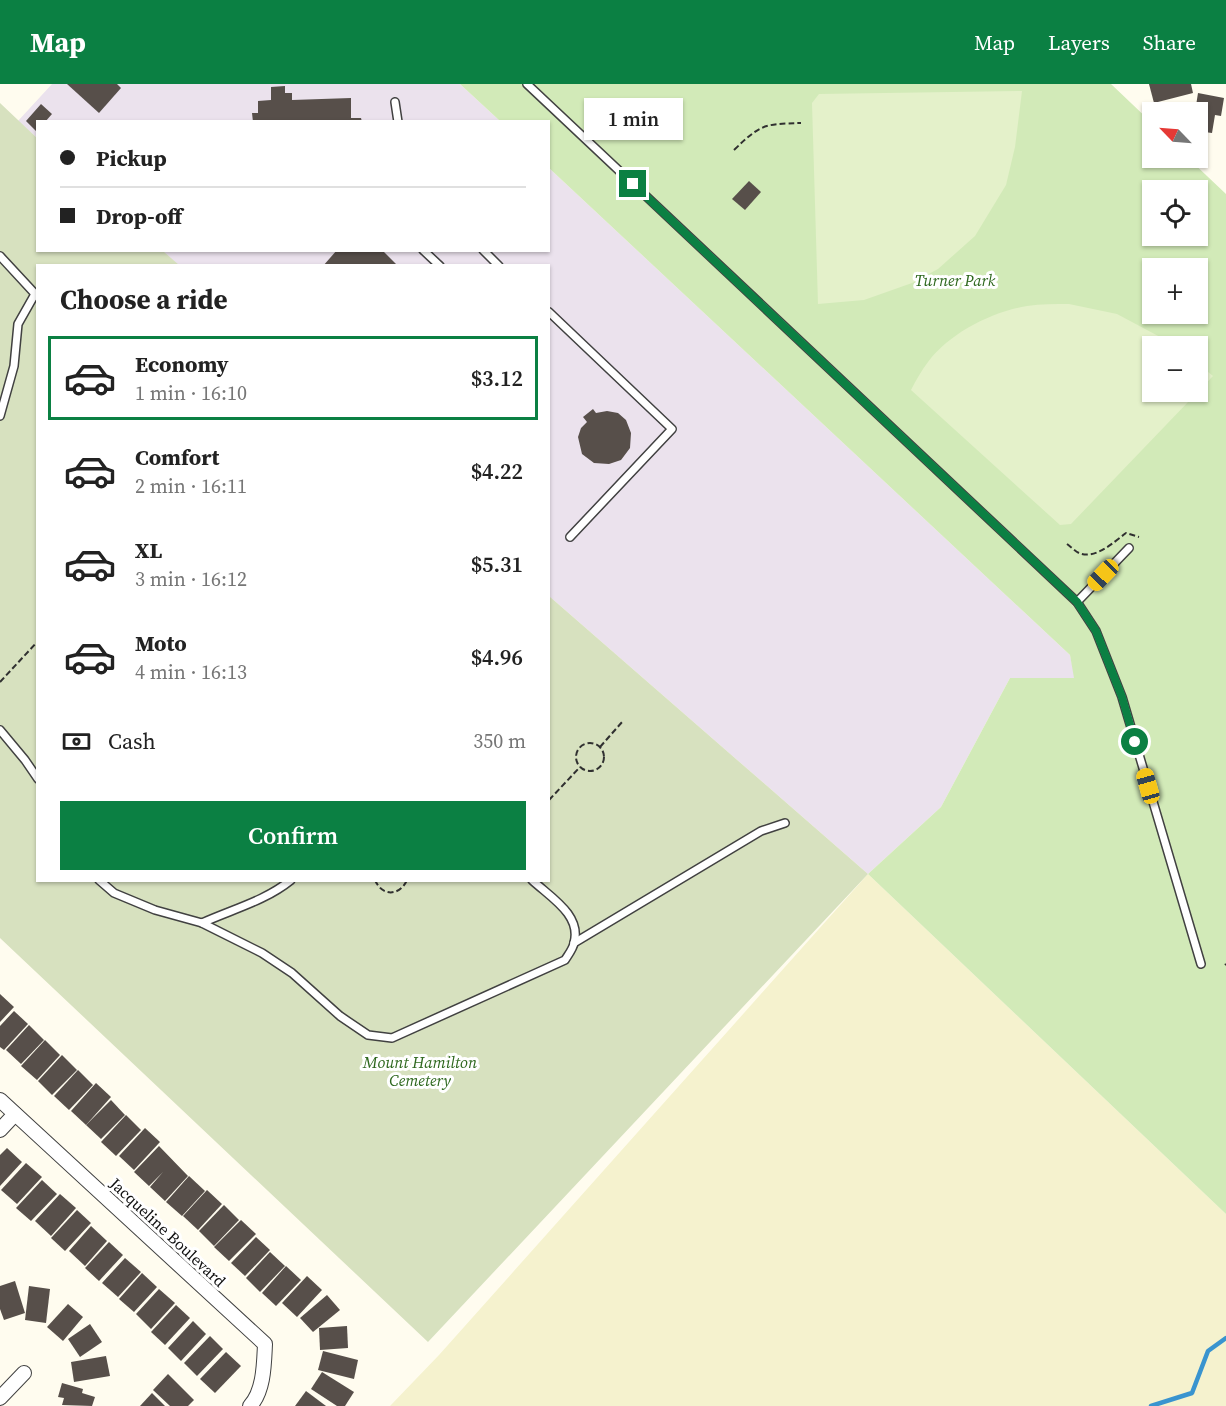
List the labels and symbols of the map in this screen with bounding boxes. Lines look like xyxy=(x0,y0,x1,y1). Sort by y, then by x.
callout: 1 min xyxy=(584,97,682,139)
north arrow xyxy=(1142,102,1208,168)
route end xyxy=(619,170,646,197)
park label: Turner Park xyxy=(915,269,996,291)
car xyxy=(1084,556,1122,594)
route start xyxy=(1121,728,1148,755)
car xyxy=(1134,766,1162,806)
park label: Mount Hamilton Cemetery xyxy=(362,1051,477,1091)
street label: Jacqueline Boulevard xyxy=(105,1172,231,1292)

